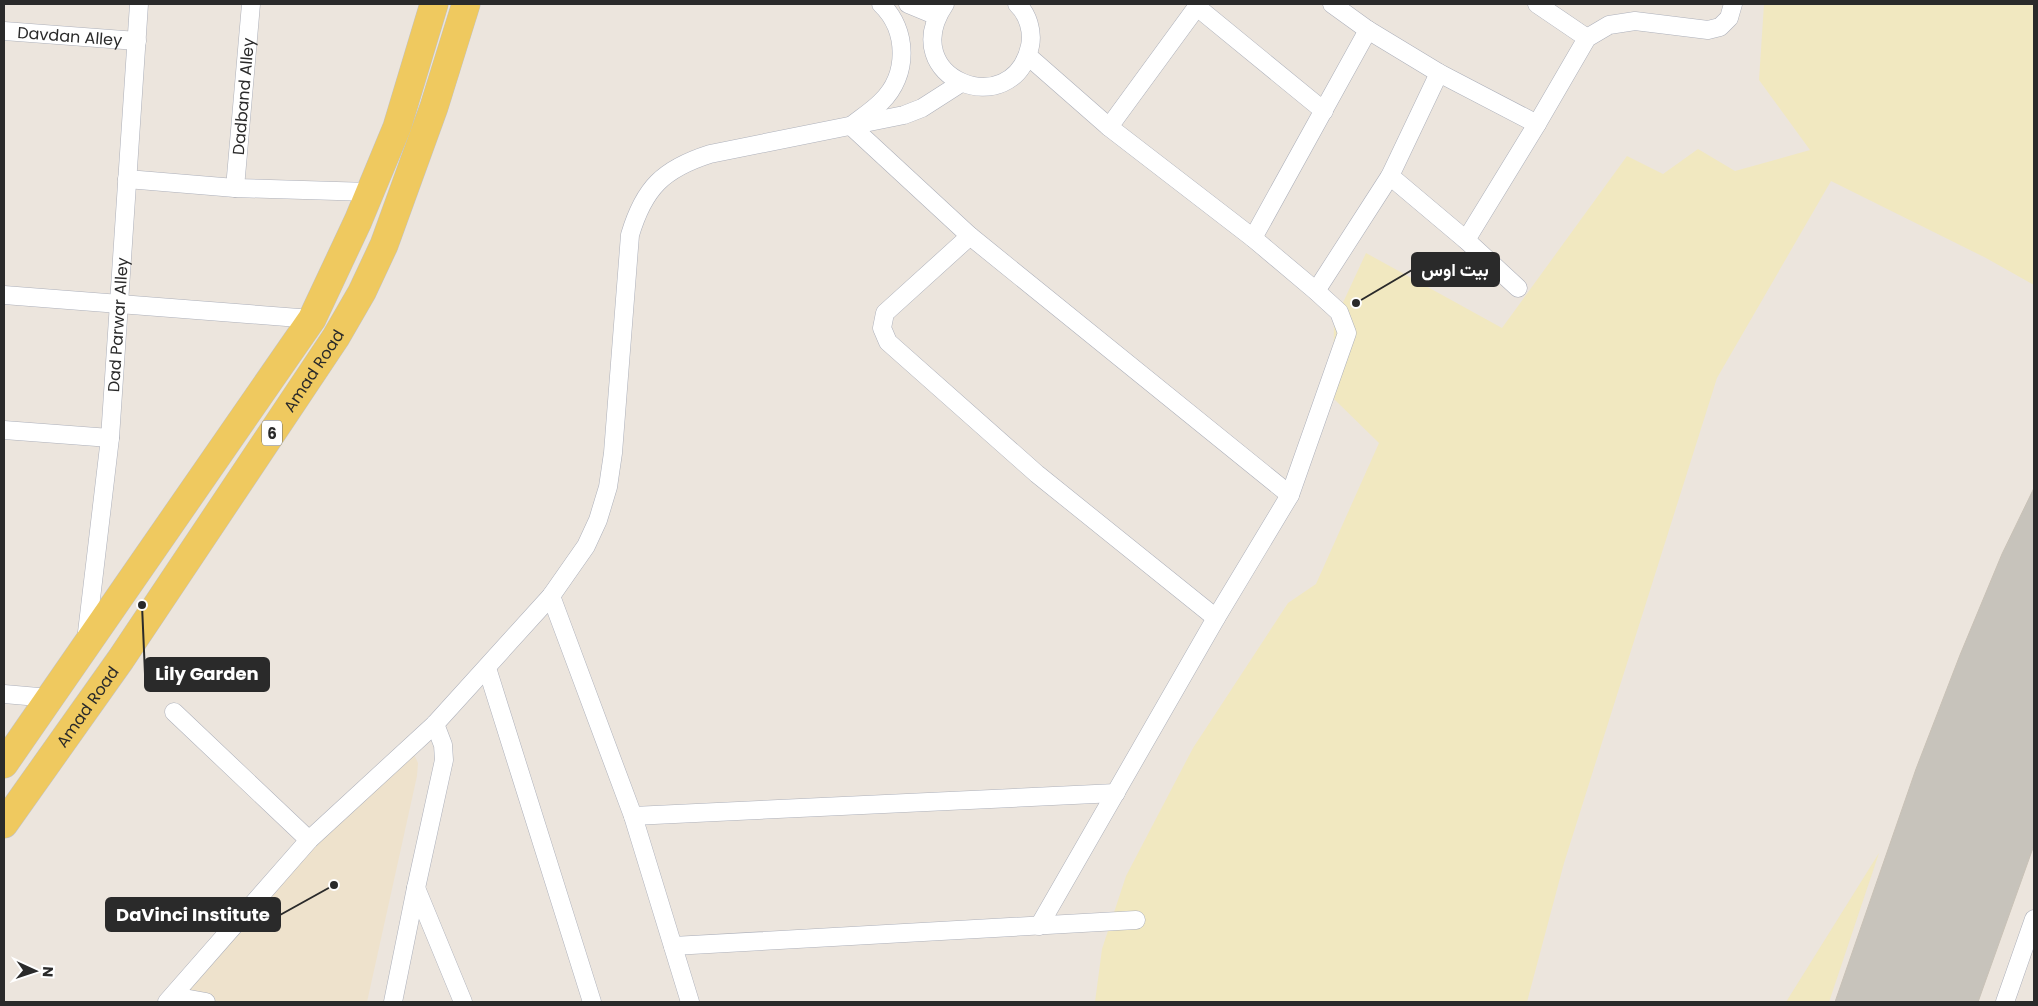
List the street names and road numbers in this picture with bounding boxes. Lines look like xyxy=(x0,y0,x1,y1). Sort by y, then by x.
street label: Davdan Alley xyxy=(17,21,123,51)
street label: Dadband Alley xyxy=(226,37,260,156)
street label: Dad Parwar Alley xyxy=(102,256,134,393)
street label: Amad Road xyxy=(278,325,349,416)
road number: 6 xyxy=(262,420,282,446)
street label: Amad Road xyxy=(50,661,124,752)

